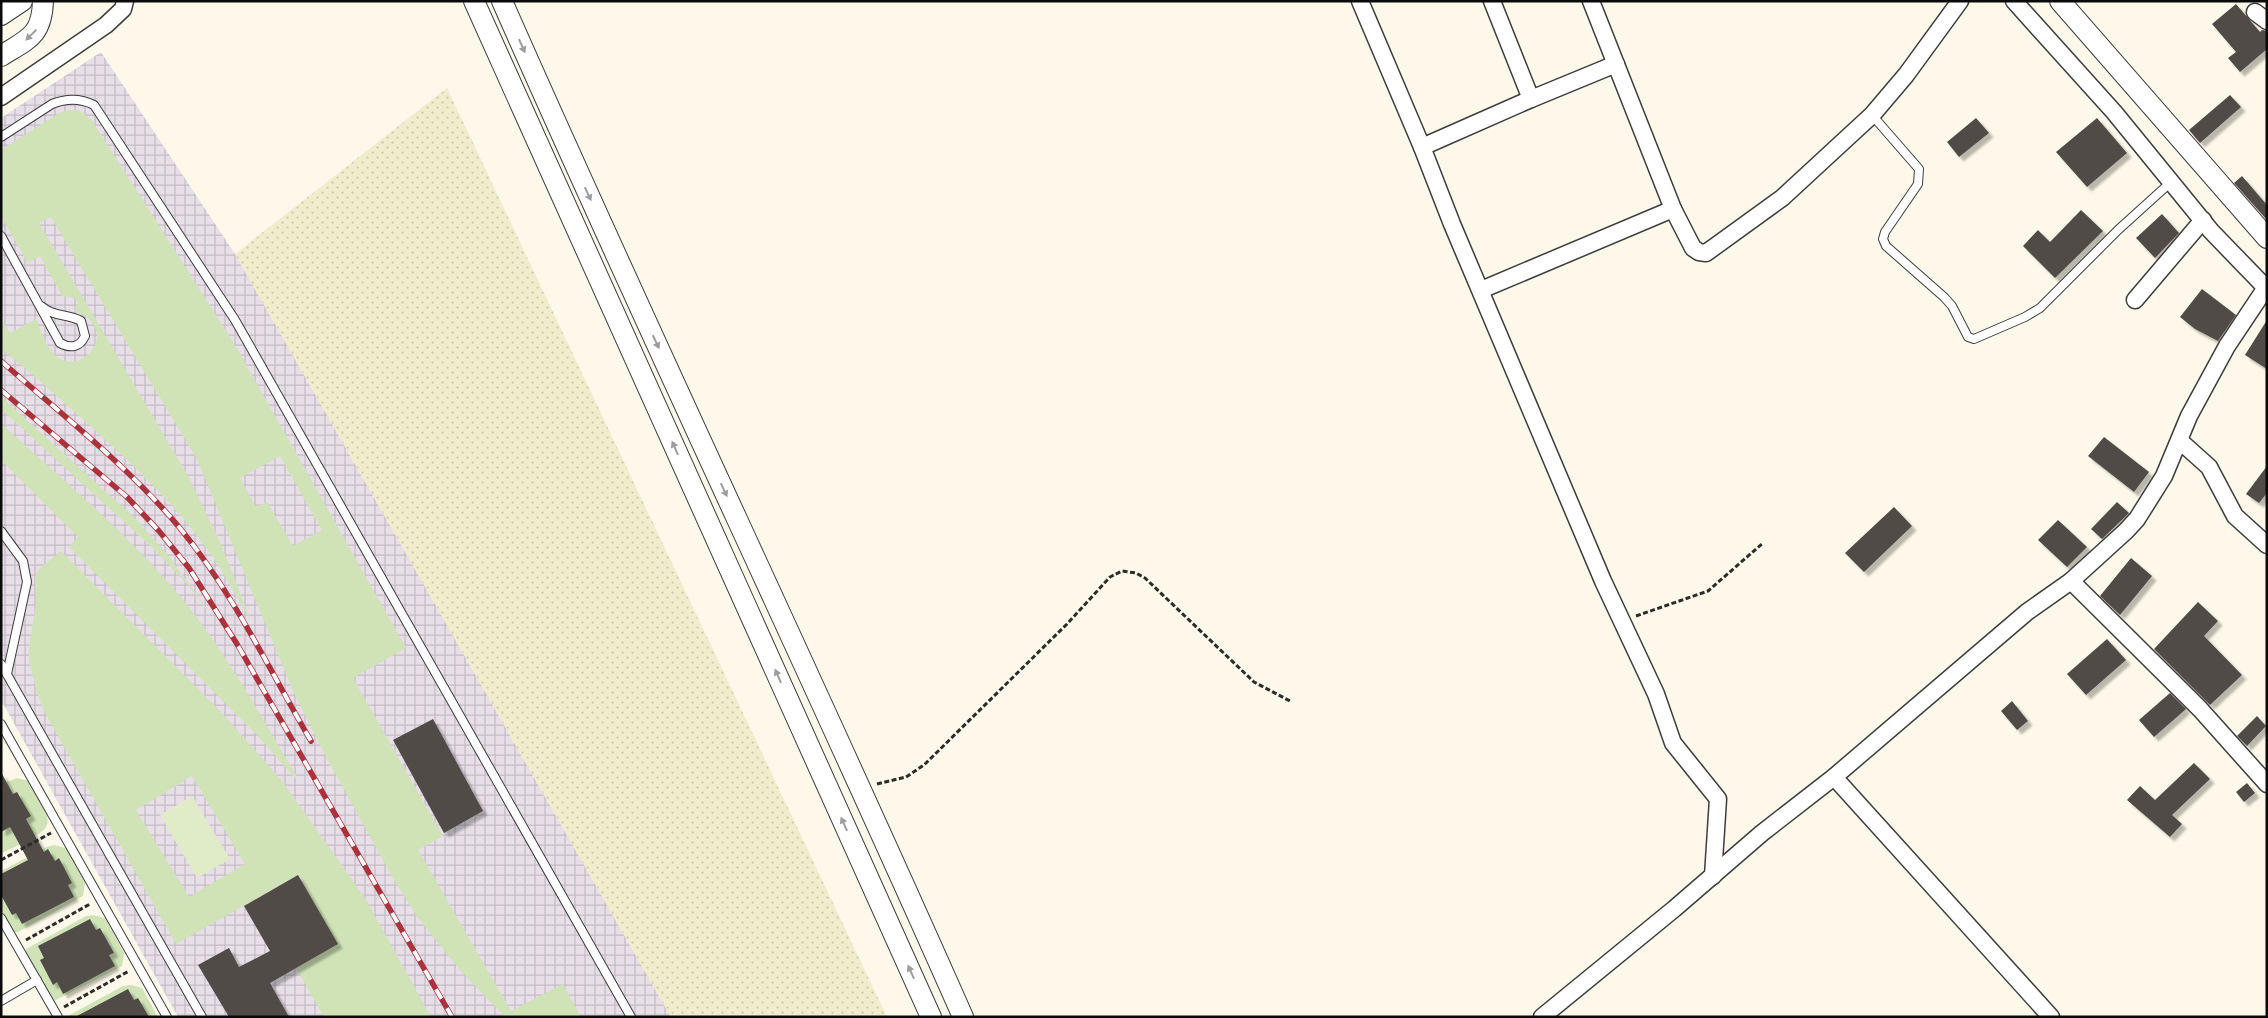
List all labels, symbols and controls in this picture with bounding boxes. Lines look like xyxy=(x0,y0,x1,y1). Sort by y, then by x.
one-way arrow xyxy=(26,29,38,41)
one-way arrow xyxy=(518,39,526,53)
one-way arrow xyxy=(584,187,592,201)
one-way arrow xyxy=(652,335,660,349)
one-way arrow xyxy=(671,441,679,455)
one-way arrow xyxy=(720,483,728,497)
one-way arrow xyxy=(773,669,781,683)
one-way arrow xyxy=(840,817,848,831)
one-way arrow xyxy=(906,965,914,979)

